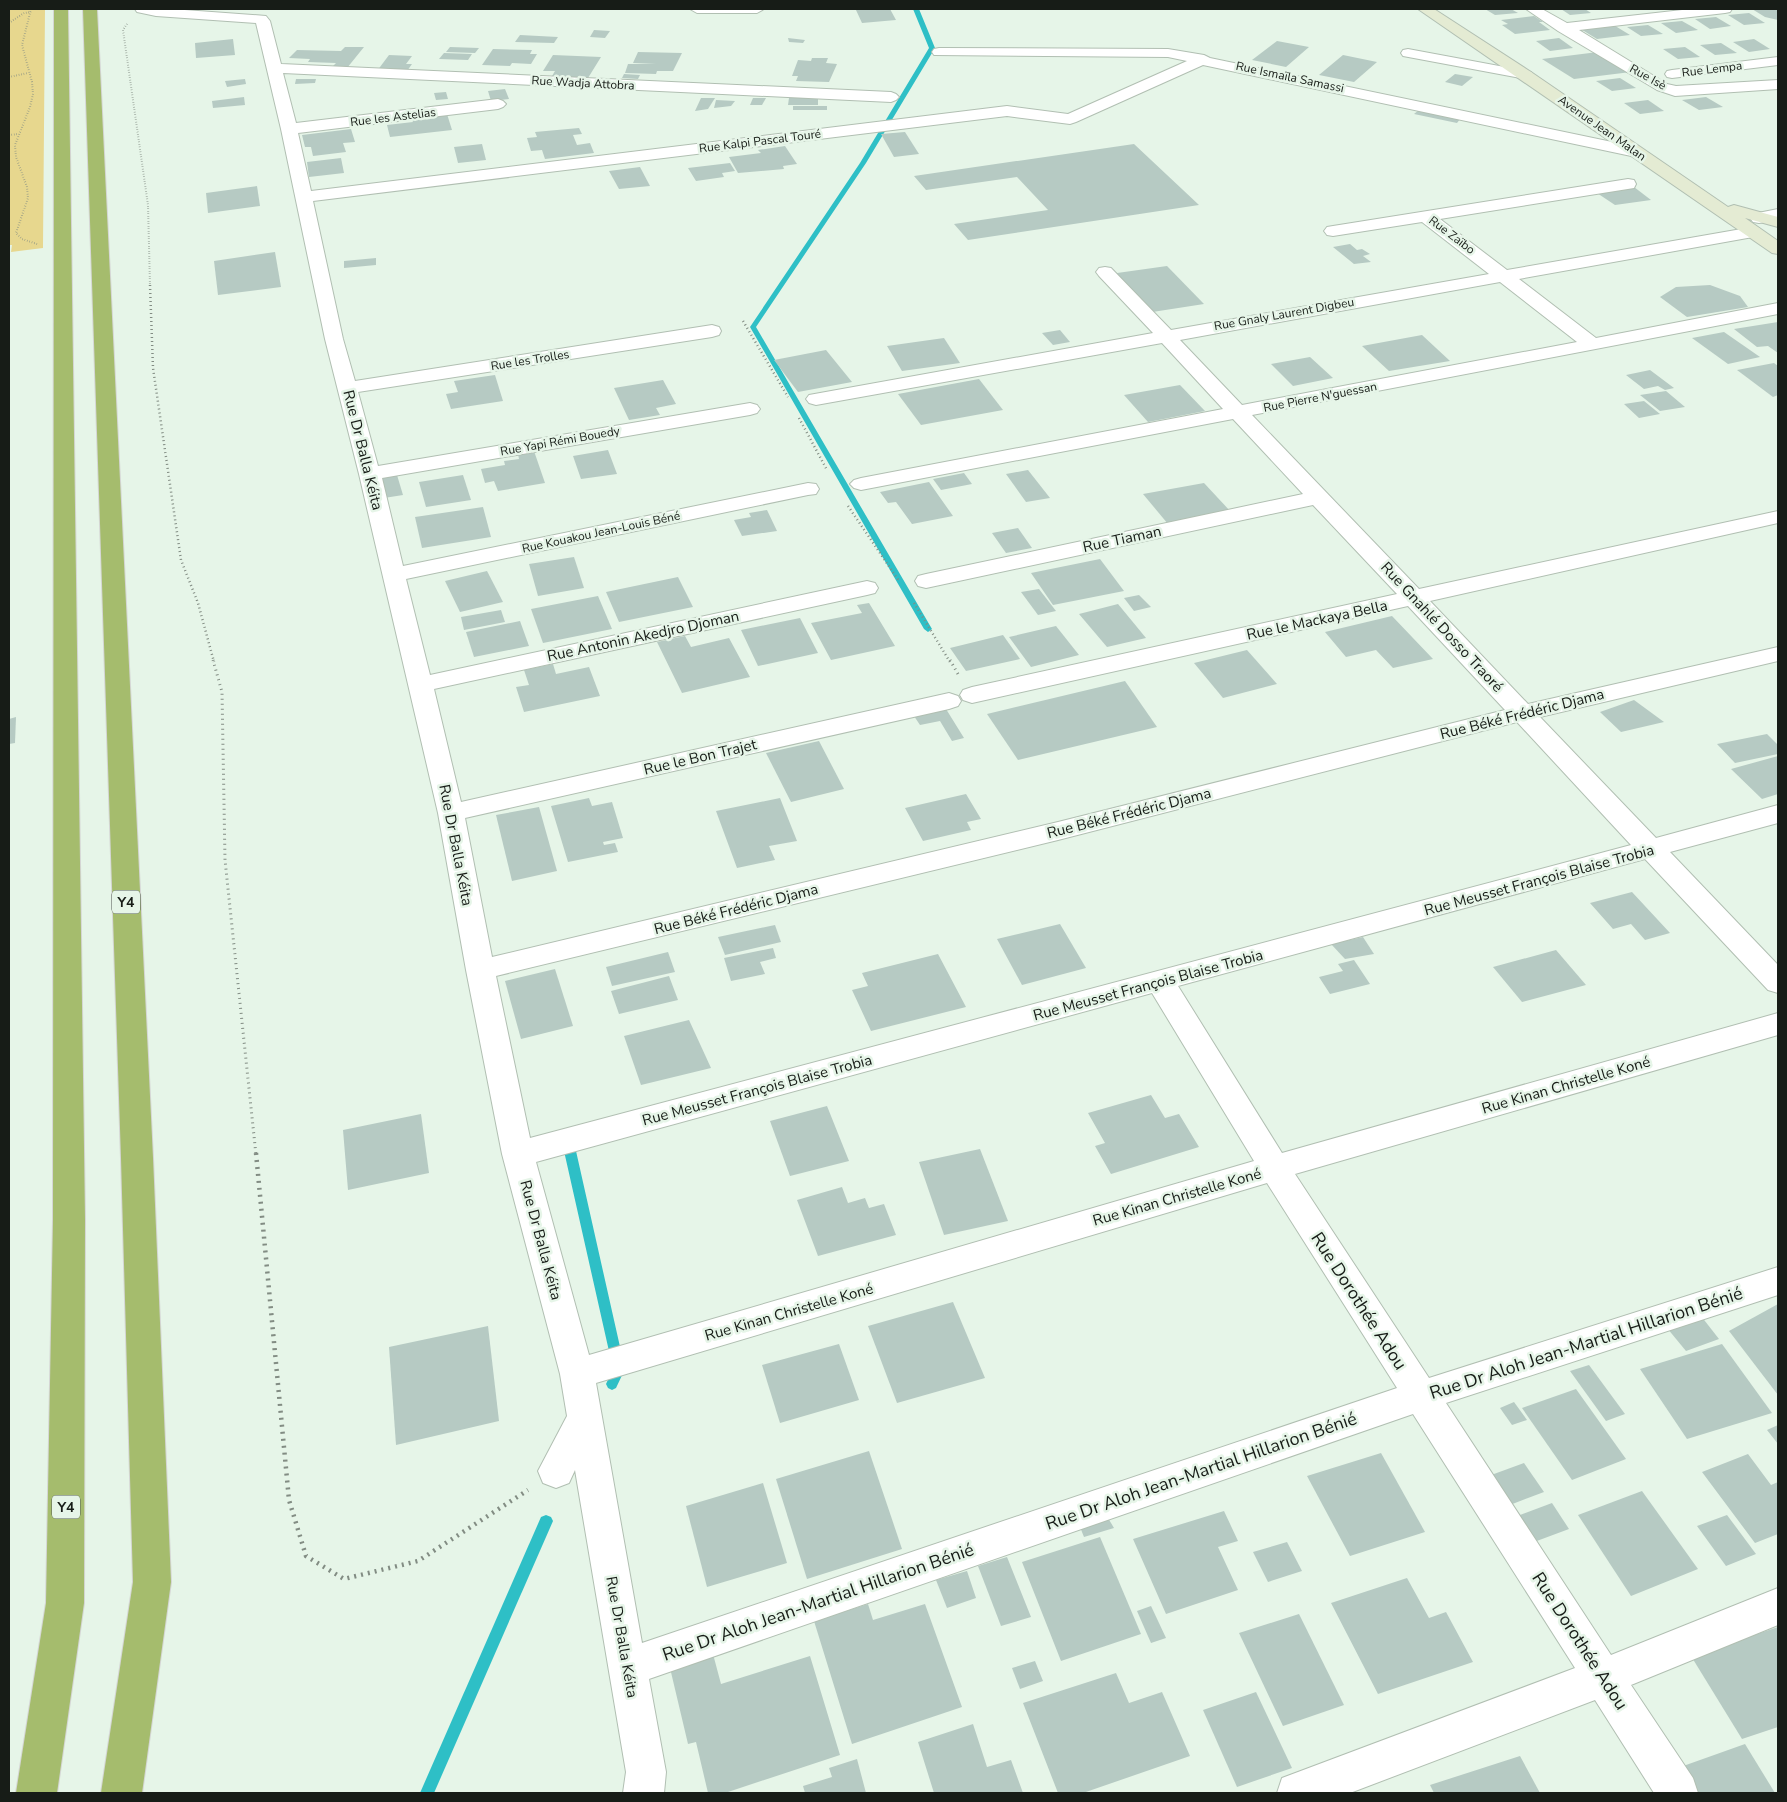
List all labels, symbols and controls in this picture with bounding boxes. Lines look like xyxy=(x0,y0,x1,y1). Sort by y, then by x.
street label: Rue Lempa xyxy=(1681,57,1743,81)
street label: Rue Ismaïla Samassi xyxy=(1234,58,1346,96)
street label: Rue Isè xyxy=(1627,60,1669,94)
street label: Rue Wadja Attobra xyxy=(531,72,635,94)
street label: Avenue Jean Malan xyxy=(1555,92,1649,164)
street label: Rue les Astelias xyxy=(349,104,437,130)
street label: Rue Kalpi Pascal Touré xyxy=(698,126,822,156)
street label: Rue Zaïbo xyxy=(1426,212,1479,258)
street label: Rue Gnaly Laurent Digbeu xyxy=(1213,294,1355,334)
street label: Rue les Trolles xyxy=(490,346,571,374)
street label: Rue Pierre N'guessan xyxy=(1262,378,1378,416)
street label: Rue Dr Balla Kéita xyxy=(338,388,388,512)
street label: Rue Yapi Rémi Bouedy xyxy=(499,422,622,459)
street label: Rue Kouakou Jean-Louis Béné xyxy=(520,507,682,557)
street label: Rue Tiaman xyxy=(1081,521,1163,557)
street label: Rue Gnahlé Dosso Traoré xyxy=(1376,558,1508,696)
street label: Rue le Mackaya Bella xyxy=(1245,595,1389,645)
street label: Rue Antonin Akedjro Djoman xyxy=(545,606,741,666)
street label: Rue Béké Frédéric Djama xyxy=(1438,684,1606,744)
street label: Rue le Bon Trajet xyxy=(642,734,759,780)
street label: Rue Dr Balla Kéita xyxy=(434,783,478,907)
street label: Rue Béké Frédéric Djama xyxy=(1045,783,1213,843)
street label: Rue Meusset François Blaise Trobia xyxy=(1422,840,1656,920)
street label: Rue Béké Frédéric Djama xyxy=(652,879,820,939)
road number: Y4 xyxy=(112,890,140,914)
street label: Rue Meusset François Blaise Trobia xyxy=(1031,945,1265,1025)
street label: Rue Meusset François Blaise Trobia xyxy=(640,1050,874,1130)
street label: Rue Kinan Christelle Koné xyxy=(1479,1051,1653,1119)
street label: Rue Kinan Christelle Koné xyxy=(1090,1163,1264,1231)
street label: Rue Dr Balla Kéita xyxy=(515,1178,567,1302)
street label: Rue Dorothée Adou xyxy=(1305,1227,1413,1375)
street label: Rue Kinan Christelle Koné xyxy=(702,1278,876,1346)
street label: Rue Dr Aloh Jean-Martial Hillarion Bénié xyxy=(1426,1281,1746,1405)
street label: Rue Dr Aloh Jean-Martial Hillarion Bénié xyxy=(1042,1406,1360,1536)
road number: Y4 xyxy=(52,1495,80,1518)
street label: Rue Dr Aloh Jean-Martial Hillarion Bénié xyxy=(659,1537,977,1667)
street label: Rue Dorothée Adou xyxy=(1526,1567,1634,1715)
street label: Rue Dr Balla Kéita xyxy=(601,1575,643,1699)

